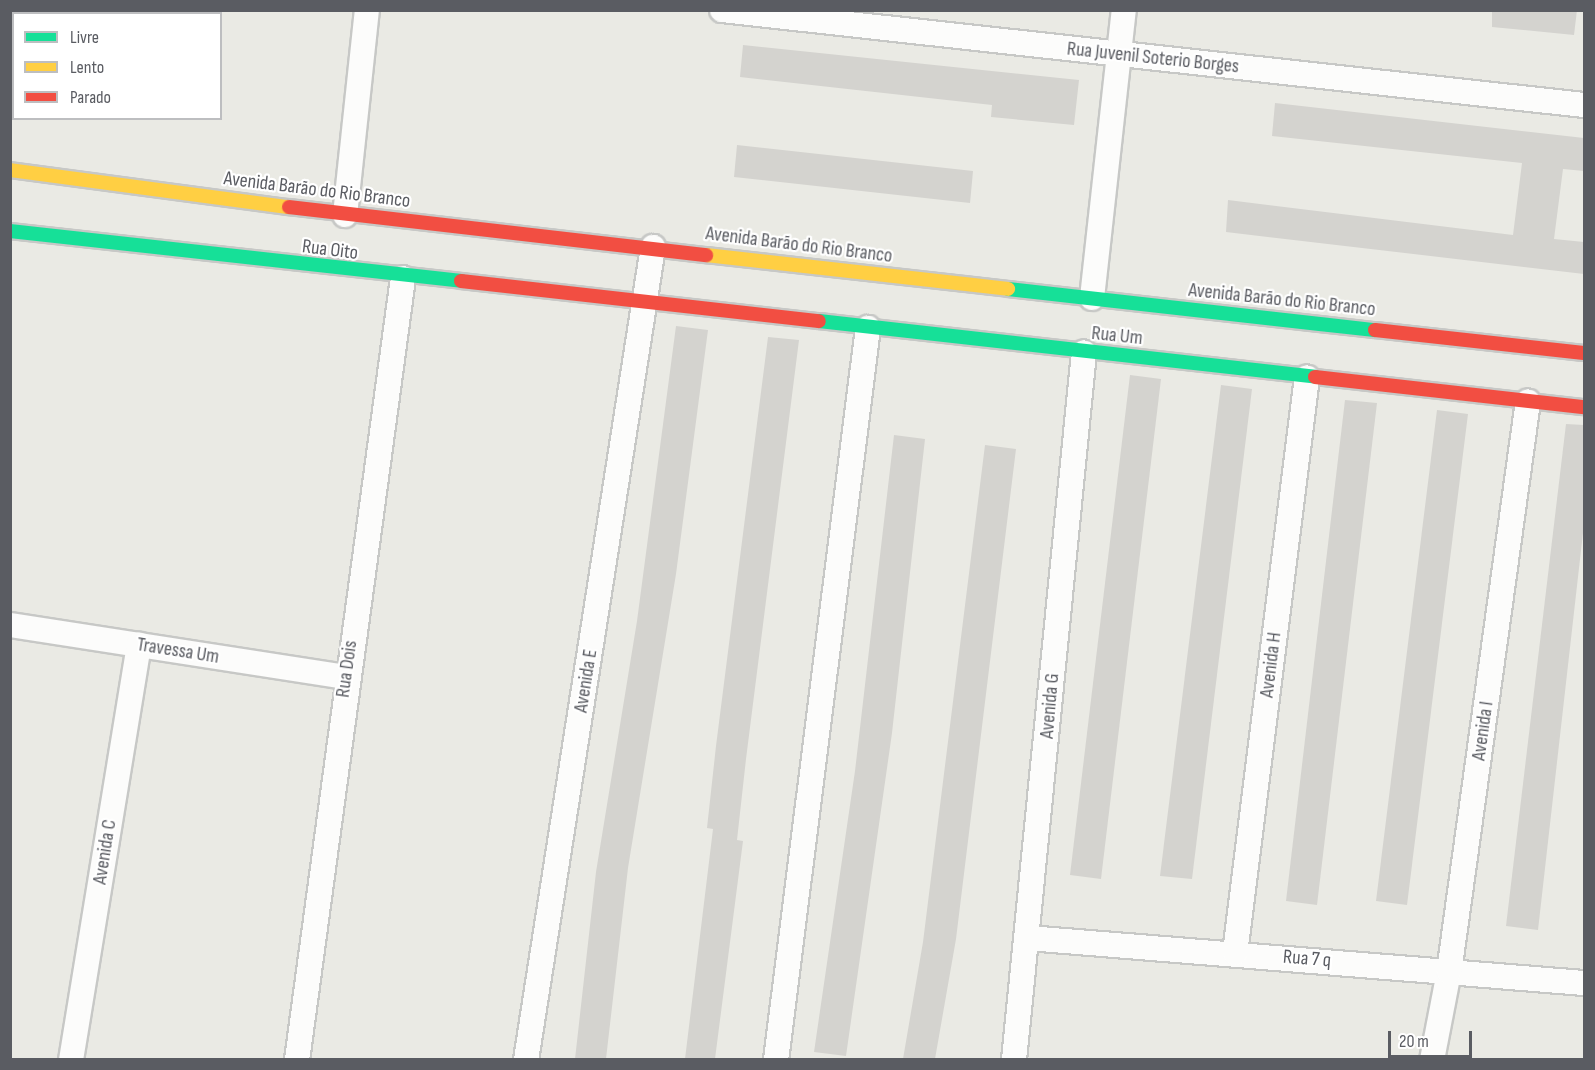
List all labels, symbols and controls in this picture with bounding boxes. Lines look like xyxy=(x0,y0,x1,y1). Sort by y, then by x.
legend xyxy=(12,12,222,120)
text: Livre xyxy=(70,27,99,48)
street label: Rua Juvenil Soterio Borges xyxy=(1066,37,1240,79)
text: Lento xyxy=(70,57,104,78)
text: Parado xyxy=(70,87,111,108)
street label: Avenida Barão do Rio Branco xyxy=(222,167,412,213)
street label: Avenida Barão do Rio Branco xyxy=(704,222,894,268)
street label: Rua Oito xyxy=(301,235,359,265)
street label: Avenida Barão do Rio Branco xyxy=(1187,278,1377,322)
street label: Rua Um xyxy=(1090,321,1144,351)
street label: Avenida H xyxy=(1255,631,1287,699)
street label: Travessa Um xyxy=(135,633,221,669)
street label: Rua Dois xyxy=(331,639,363,699)
street label: Avenida E xyxy=(569,648,603,714)
street label: Avenida G xyxy=(1035,672,1065,740)
street label: Avenida I xyxy=(1467,700,1499,762)
street label: Avenida C xyxy=(88,818,122,886)
street label: Rua 7 q xyxy=(1282,945,1332,973)
scale bar xyxy=(1391,1019,1475,1057)
text: 20 m xyxy=(1399,1031,1429,1052)

